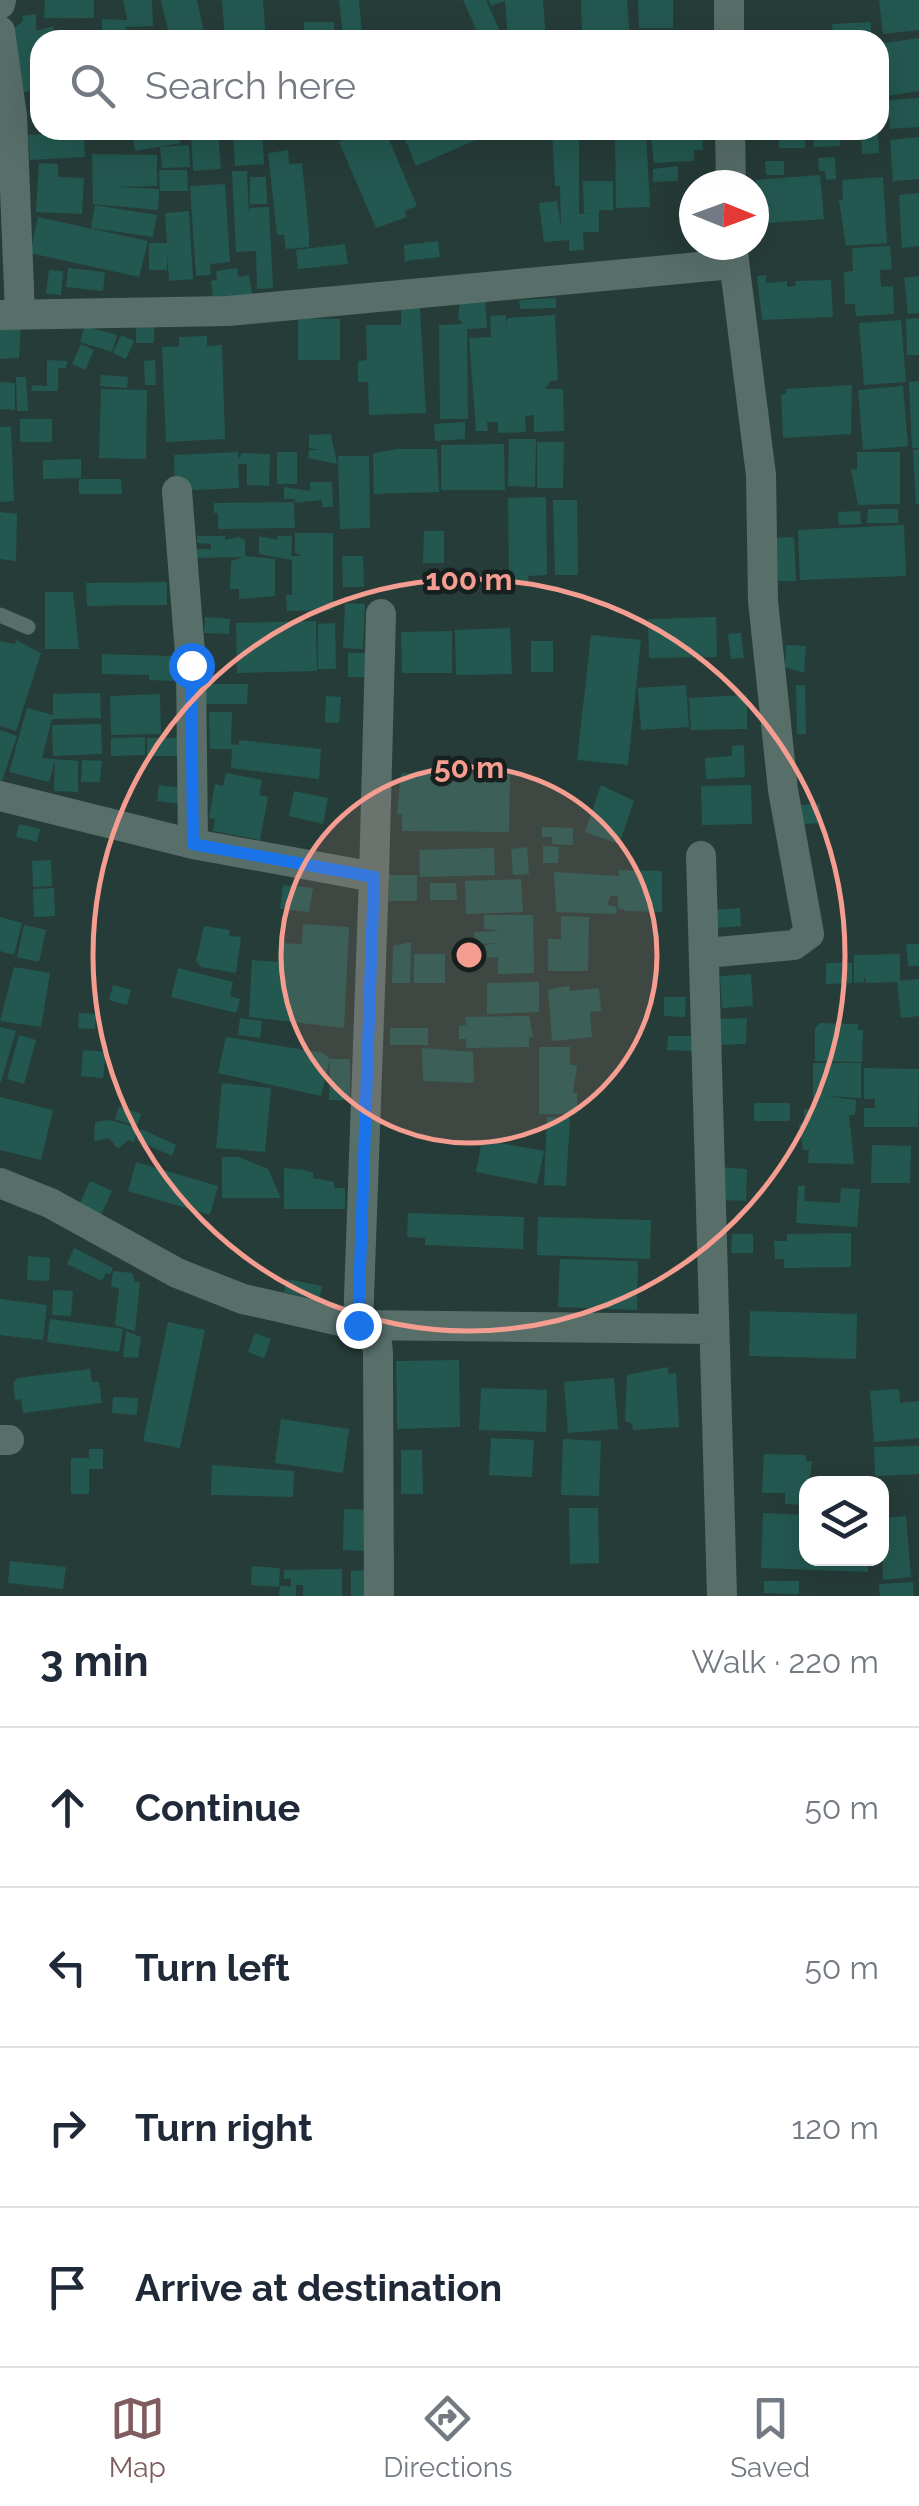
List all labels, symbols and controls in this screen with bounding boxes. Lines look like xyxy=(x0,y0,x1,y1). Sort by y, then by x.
search box xyxy=(30,30,889,140)
icon: search xyxy=(65,58,120,113)
text: Search here xyxy=(145,63,356,108)
north arrow xyxy=(679,170,769,260)
text: 100 m xyxy=(426,562,512,597)
route start xyxy=(169,643,215,689)
text: 50 m xyxy=(434,750,504,785)
centre of rings xyxy=(451,937,487,973)
route end xyxy=(336,1303,382,1349)
map controls xyxy=(799,1476,889,1566)
button: layers xyxy=(799,1476,889,1566)
text: 3 min xyxy=(40,1637,149,1686)
text: Walk · 220 m xyxy=(691,1643,879,1680)
icon: ahead xyxy=(40,1780,95,1835)
text: Continue xyxy=(135,1785,300,1830)
text: 50 m xyxy=(804,1789,879,1826)
icon: left xyxy=(40,1940,95,1995)
text: Turn left xyxy=(135,1945,290,1990)
text: 50 m xyxy=(804,1949,879,1986)
icon: right xyxy=(40,2100,95,2155)
text: Turn right xyxy=(135,2105,312,2150)
text: 120 m xyxy=(791,2109,879,2146)
icon: arrive xyxy=(40,2260,95,2315)
text: Arrive at destination xyxy=(135,2265,502,2310)
tab: Map xyxy=(109,2391,166,2484)
tab: Directions xyxy=(383,2391,513,2484)
tab: Saved xyxy=(730,2391,810,2484)

